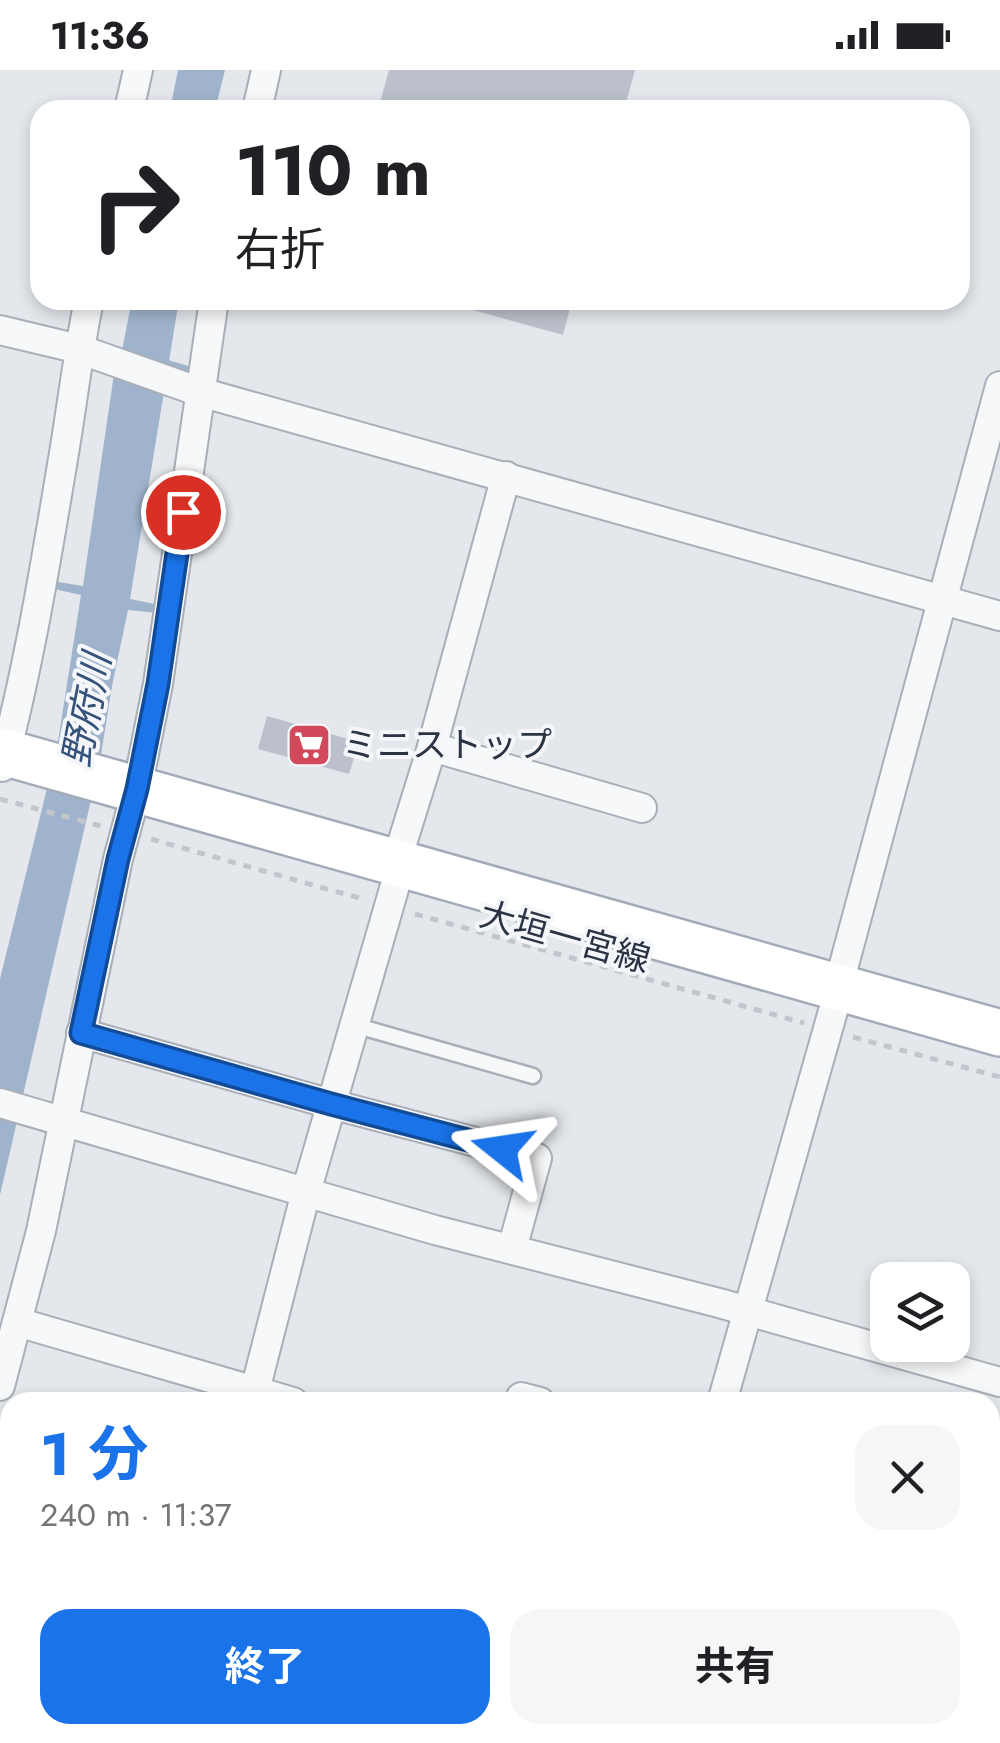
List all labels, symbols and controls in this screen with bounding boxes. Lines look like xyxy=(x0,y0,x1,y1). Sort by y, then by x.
text: 11:36 xyxy=(50,8,150,63)
text: 110 m xyxy=(235,120,431,221)
icon: right xyxy=(70,140,200,270)
text: 右折 xyxy=(235,217,325,282)
pin xyxy=(141,470,226,555)
icon: arrive xyxy=(156,485,211,540)
water label: 野府川 xyxy=(48,645,125,771)
place label: ミニストップ xyxy=(342,720,552,770)
supermarket icon: ミニストップ xyxy=(286,722,332,768)
street label: 大垣一宮線 xyxy=(474,889,656,985)
position arrow xyxy=(450,1097,554,1201)
map controls xyxy=(870,1262,970,1362)
button: layers xyxy=(870,1262,970,1362)
text: 1 分 xyxy=(40,1411,149,1498)
button: close xyxy=(855,1425,960,1530)
text: 240 m · 11:37 xyxy=(40,1492,232,1538)
button: 終了 xyxy=(40,1609,490,1724)
button: 共有 xyxy=(510,1609,960,1724)

